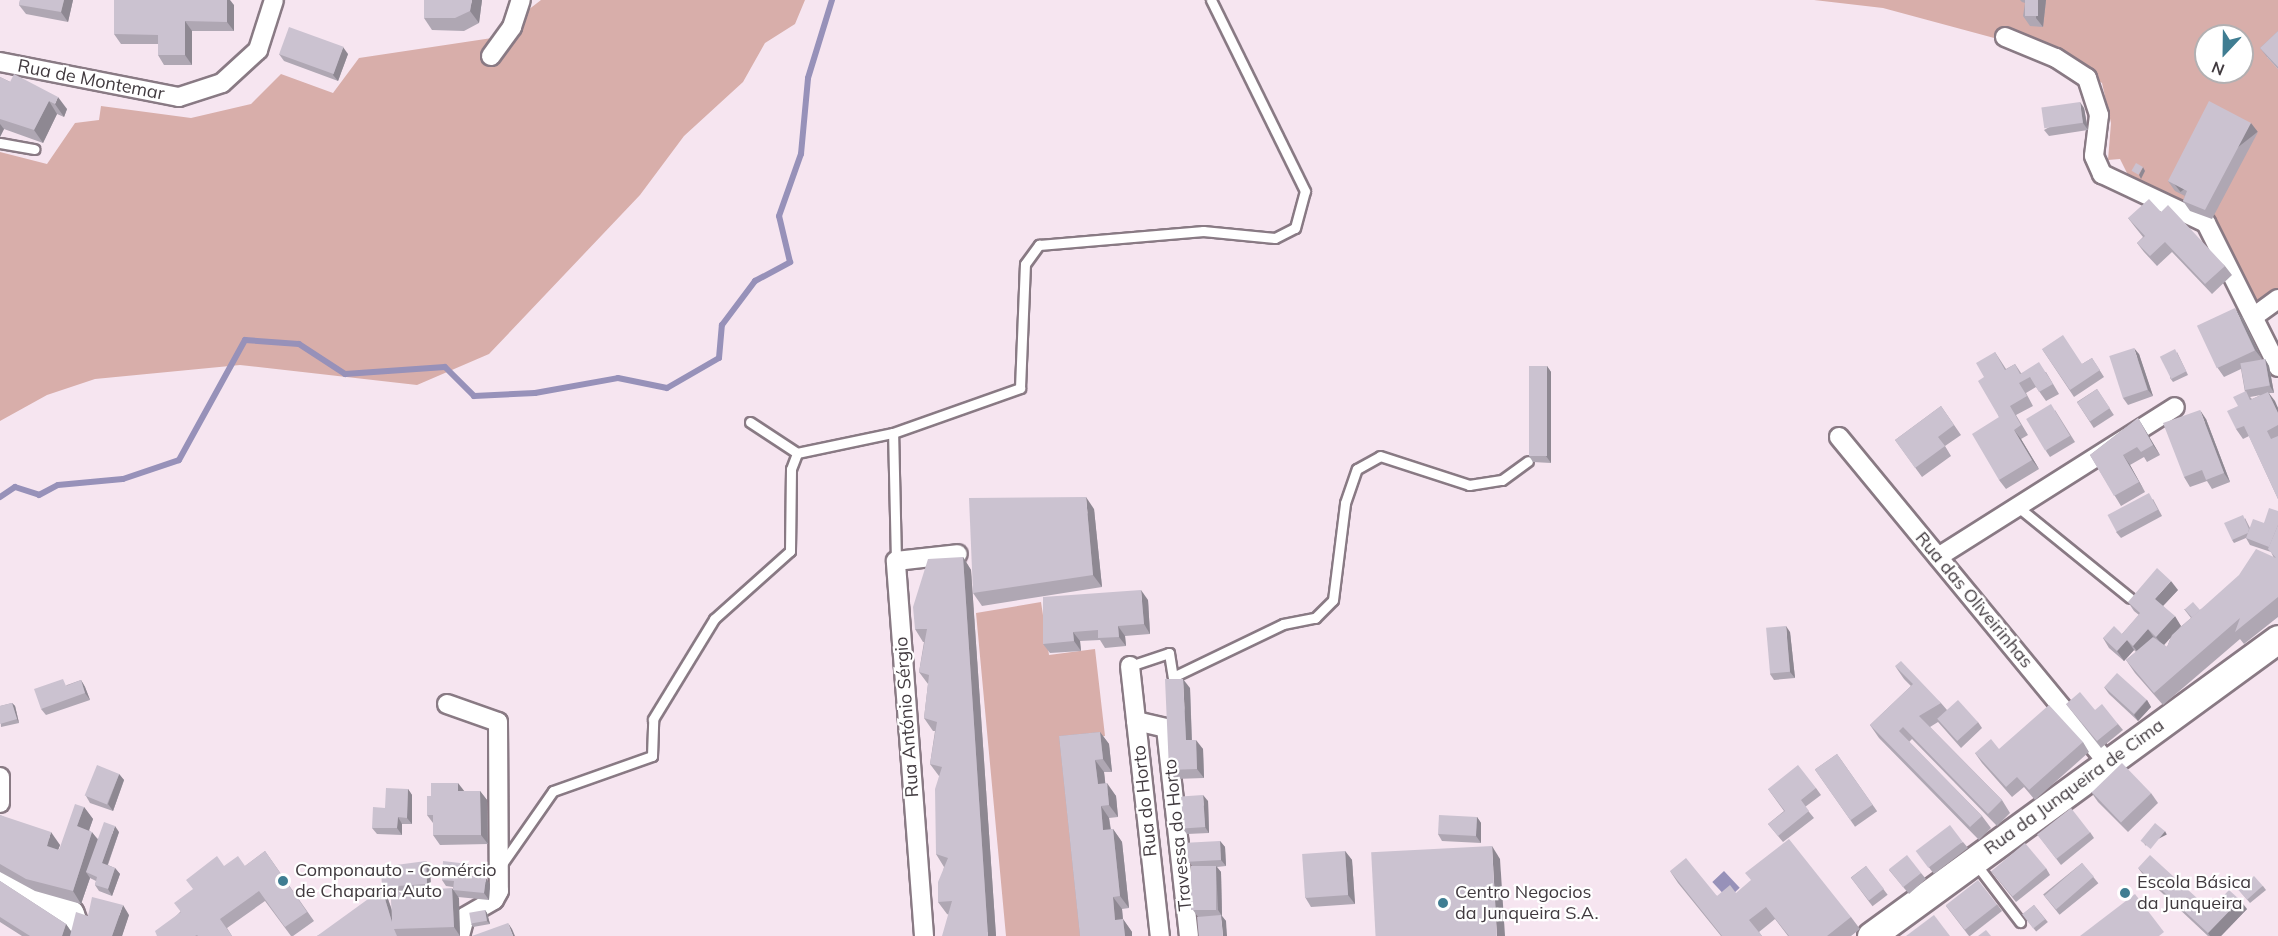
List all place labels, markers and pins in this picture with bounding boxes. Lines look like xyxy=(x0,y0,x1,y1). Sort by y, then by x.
place label: Componauto - Comércio de Chaparia Auto xyxy=(295,860,497,902)
place label: Escola Básica da Junqueira xyxy=(2137,872,2251,914)
marker: Componauto - Comércio de Chaparia Auto xyxy=(276,874,290,888)
place label: Centro Negocios da Junqueira S.A. xyxy=(1455,882,1599,924)
marker: Escola Básica da Junqueira xyxy=(2118,886,2132,900)
marker: Centro Negocios da Junqueira S.A. xyxy=(1436,896,1450,910)

